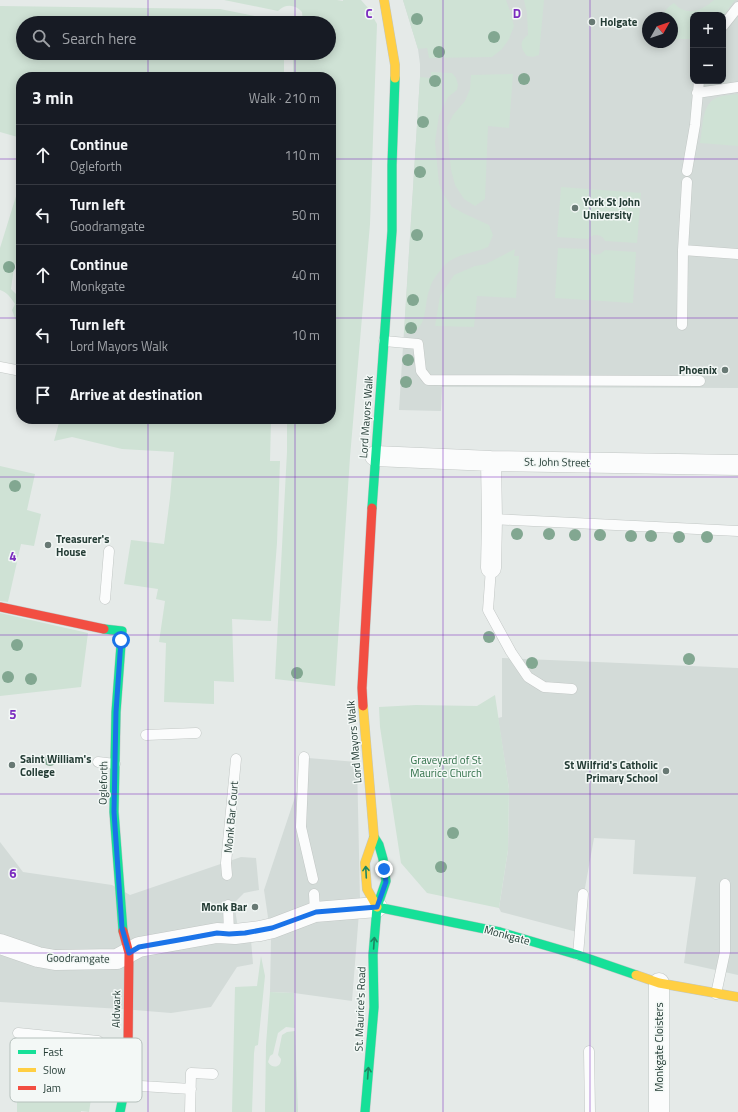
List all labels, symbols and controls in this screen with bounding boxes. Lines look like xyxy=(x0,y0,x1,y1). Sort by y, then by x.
text: C xyxy=(365,3,373,23)
text: D xyxy=(513,3,521,23)
north arrow xyxy=(642,12,678,48)
map controls xyxy=(690,12,726,84)
button: + xyxy=(690,12,726,48)
place label: Holgate xyxy=(600,14,638,30)
search box xyxy=(16,16,336,60)
marker: Holgate xyxy=(587,17,597,27)
icon: search xyxy=(30,27,52,49)
text: Search here xyxy=(62,27,136,50)
button: − xyxy=(690,48,726,84)
text: 3 min xyxy=(32,85,73,111)
text: Walk · 210 m xyxy=(249,88,320,108)
text: Continue xyxy=(70,133,128,156)
icon: ahead xyxy=(32,144,54,166)
text: 110 m xyxy=(284,145,320,165)
text: Ogleforth xyxy=(70,156,122,176)
text: Turn left xyxy=(70,193,125,216)
place label: York St John University xyxy=(583,194,640,223)
marker: York St John University xyxy=(570,203,580,213)
icon: left xyxy=(32,204,54,226)
text: 50 m xyxy=(292,205,320,225)
text: Goodramgate xyxy=(70,216,145,236)
text: Continue xyxy=(70,253,128,276)
icon: ahead xyxy=(32,264,54,286)
text: 40 m xyxy=(292,265,320,285)
text: Monkgate xyxy=(70,276,125,296)
text: Turn left xyxy=(70,313,125,336)
icon: left xyxy=(32,324,54,346)
text: 10 m xyxy=(292,325,320,345)
text: Lord Mayors Walk xyxy=(70,336,168,356)
place label: Phoenix xyxy=(679,362,718,378)
marker: Phoenix xyxy=(720,365,730,375)
street label: Lord Mayors Walk xyxy=(355,374,377,459)
text: Arrive at destination xyxy=(70,383,203,406)
icon: arrive xyxy=(32,384,54,406)
street label: St. John Street xyxy=(524,453,590,471)
place label: Treasurer's House xyxy=(56,531,109,560)
marker: Treasurer's House xyxy=(43,540,53,550)
text: 4 xyxy=(9,546,17,566)
route start xyxy=(112,631,130,649)
street label: Lord Mayors Walk xyxy=(342,699,366,784)
text: 5 xyxy=(9,704,17,724)
place label: Saint William's College xyxy=(20,751,91,780)
park label: Graveyard of St Maurice Church xyxy=(410,752,482,781)
place label: St Wilfrid's Catholic Primary School xyxy=(564,757,658,786)
marker: Saint William's College xyxy=(7,760,17,770)
street label: Ogleforth xyxy=(95,761,111,805)
marker: St Wilfrid's Catholic Primary School xyxy=(661,766,671,776)
street label: Monk Bar Court xyxy=(220,780,242,854)
route end xyxy=(375,860,393,878)
text: 6 xyxy=(9,863,17,883)
one-way arrow xyxy=(362,866,369,879)
place label: Monk Bar xyxy=(201,899,247,915)
marker: Monk Bar xyxy=(250,902,260,912)
street label: Monkgate xyxy=(482,921,532,949)
one-way arrow xyxy=(370,937,378,950)
street label: Goodramgate xyxy=(46,949,110,967)
street label: St. Maurice's Road xyxy=(351,966,369,1052)
street label: Aldwark xyxy=(108,989,124,1028)
street label: Monkgate Cloisters xyxy=(651,1002,667,1092)
legend xyxy=(10,1038,142,1102)
text: Fast xyxy=(43,1044,63,1060)
text: Slow xyxy=(43,1062,66,1078)
one-way arrow xyxy=(365,1067,372,1080)
text: Jam xyxy=(43,1080,61,1096)

